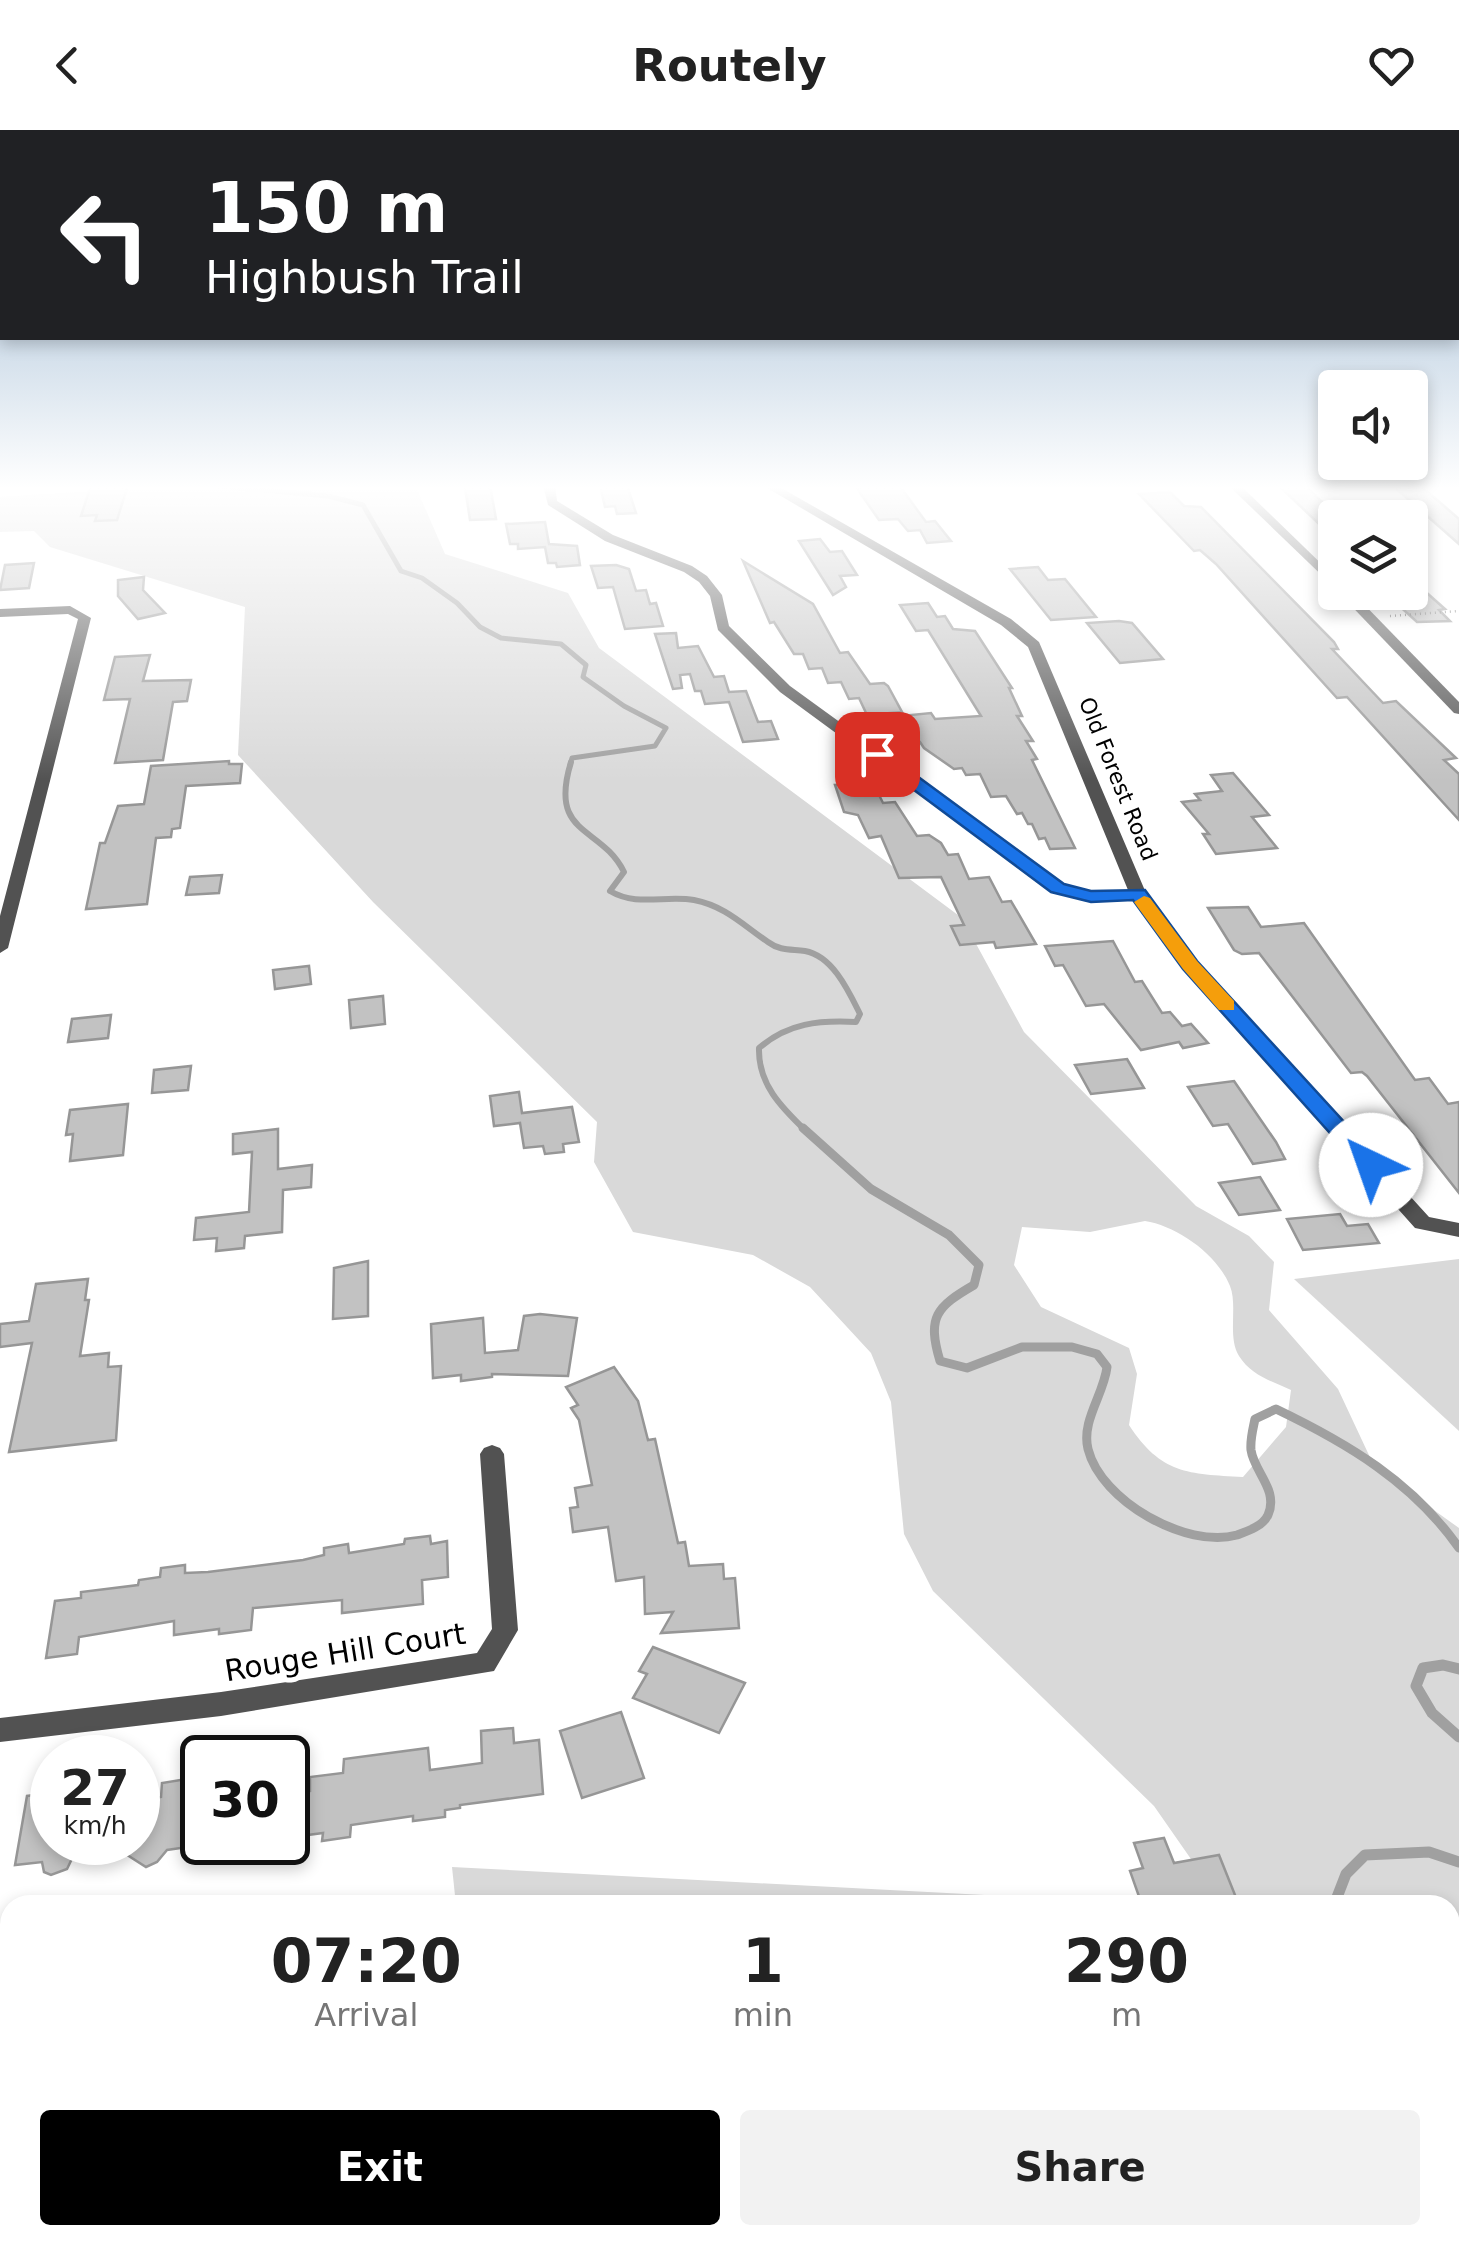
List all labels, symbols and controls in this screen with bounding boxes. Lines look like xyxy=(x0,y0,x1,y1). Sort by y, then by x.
icon: back xyxy=(40,38,95,93)
icon: heart xyxy=(1364,38,1419,93)
text: Routely xyxy=(632,39,827,92)
text: 150 m xyxy=(205,167,448,249)
icon: left xyxy=(40,170,170,300)
text: Highbush Trail xyxy=(205,251,524,304)
map controls xyxy=(1318,370,1428,610)
button: sound xyxy=(1318,370,1428,480)
button: layers xyxy=(1318,500,1428,610)
street label: Old Forest Road xyxy=(1074,694,1162,864)
pin xyxy=(835,712,920,797)
icon: arrive xyxy=(850,727,905,782)
position arrow xyxy=(1319,1113,1423,1217)
street label: Rouge Hill Court xyxy=(222,1616,468,1688)
speed limit sign: 30 xyxy=(180,1735,310,1865)
text: 27 xyxy=(60,1759,130,1817)
text: km/h xyxy=(63,1811,127,1840)
text: 07:20 xyxy=(271,1926,462,1996)
text: 1 xyxy=(742,1926,784,1996)
text: 290 xyxy=(1064,1926,1189,1996)
text: Arrival xyxy=(314,1996,418,2034)
text: min xyxy=(733,1996,793,2034)
text: m xyxy=(1111,1996,1142,2034)
button: Exit xyxy=(40,2110,720,2225)
button: Share xyxy=(740,2110,1420,2225)

